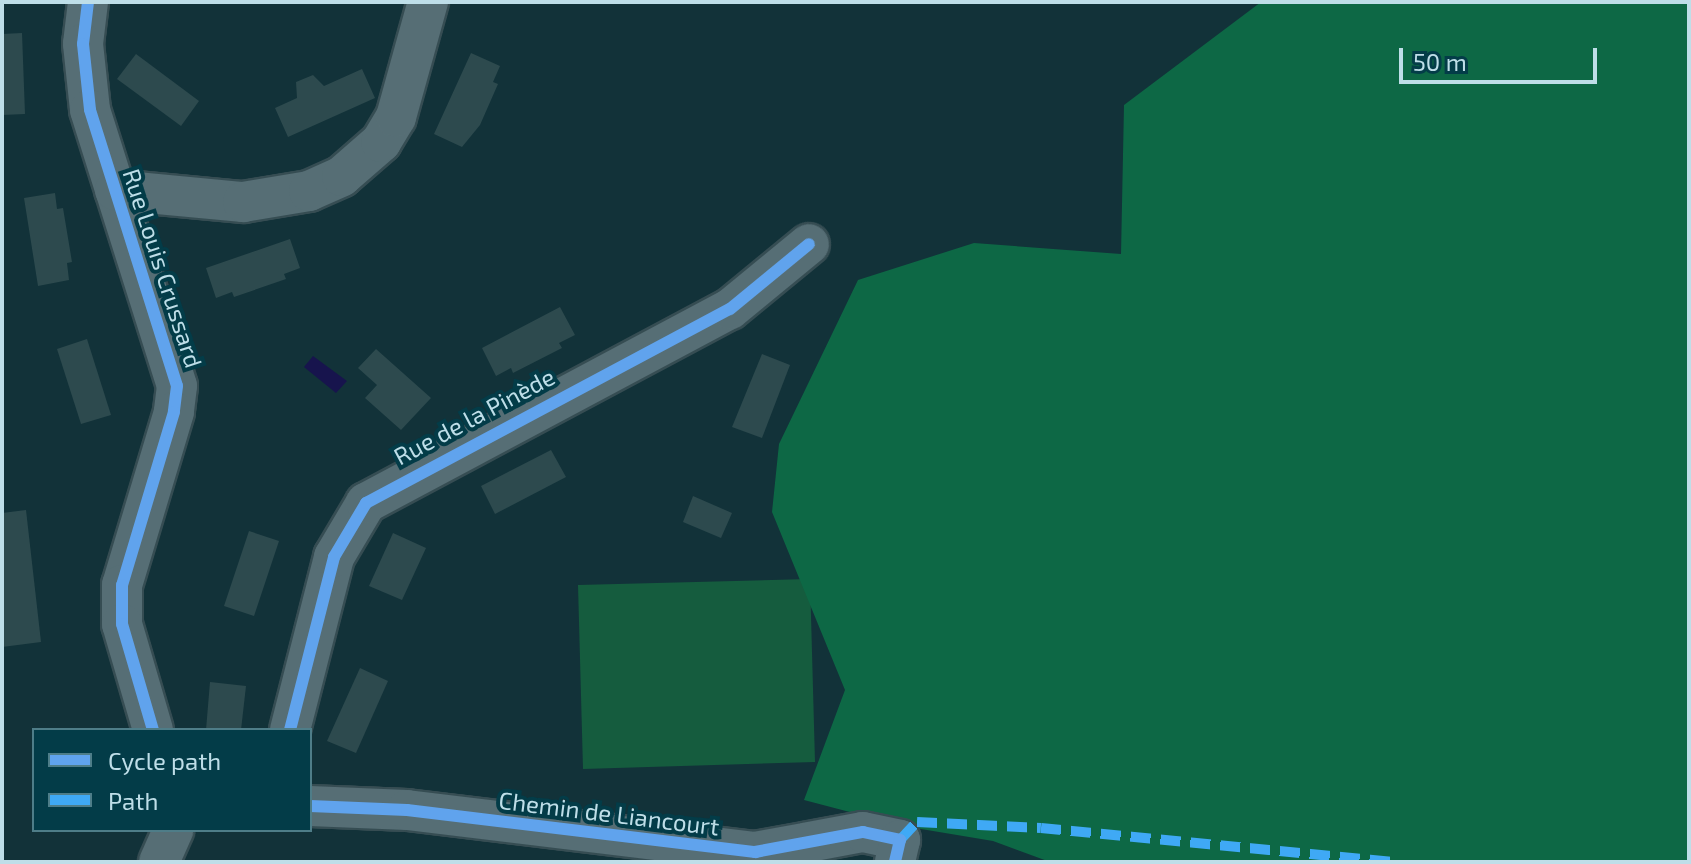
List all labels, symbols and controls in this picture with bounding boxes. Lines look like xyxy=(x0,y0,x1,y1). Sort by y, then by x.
scale bar xyxy=(1403,32,1601,82)
text: 50 m xyxy=(1413,47,1467,76)
street label: Rue Louis Crussard xyxy=(117,165,209,371)
street label: Rue de la Pinède xyxy=(389,362,559,470)
legend xyxy=(32,728,312,832)
text: Cycle path xyxy=(108,746,221,775)
street label: Chemin de Liancourt xyxy=(497,785,721,841)
text: Path xyxy=(108,786,158,815)

